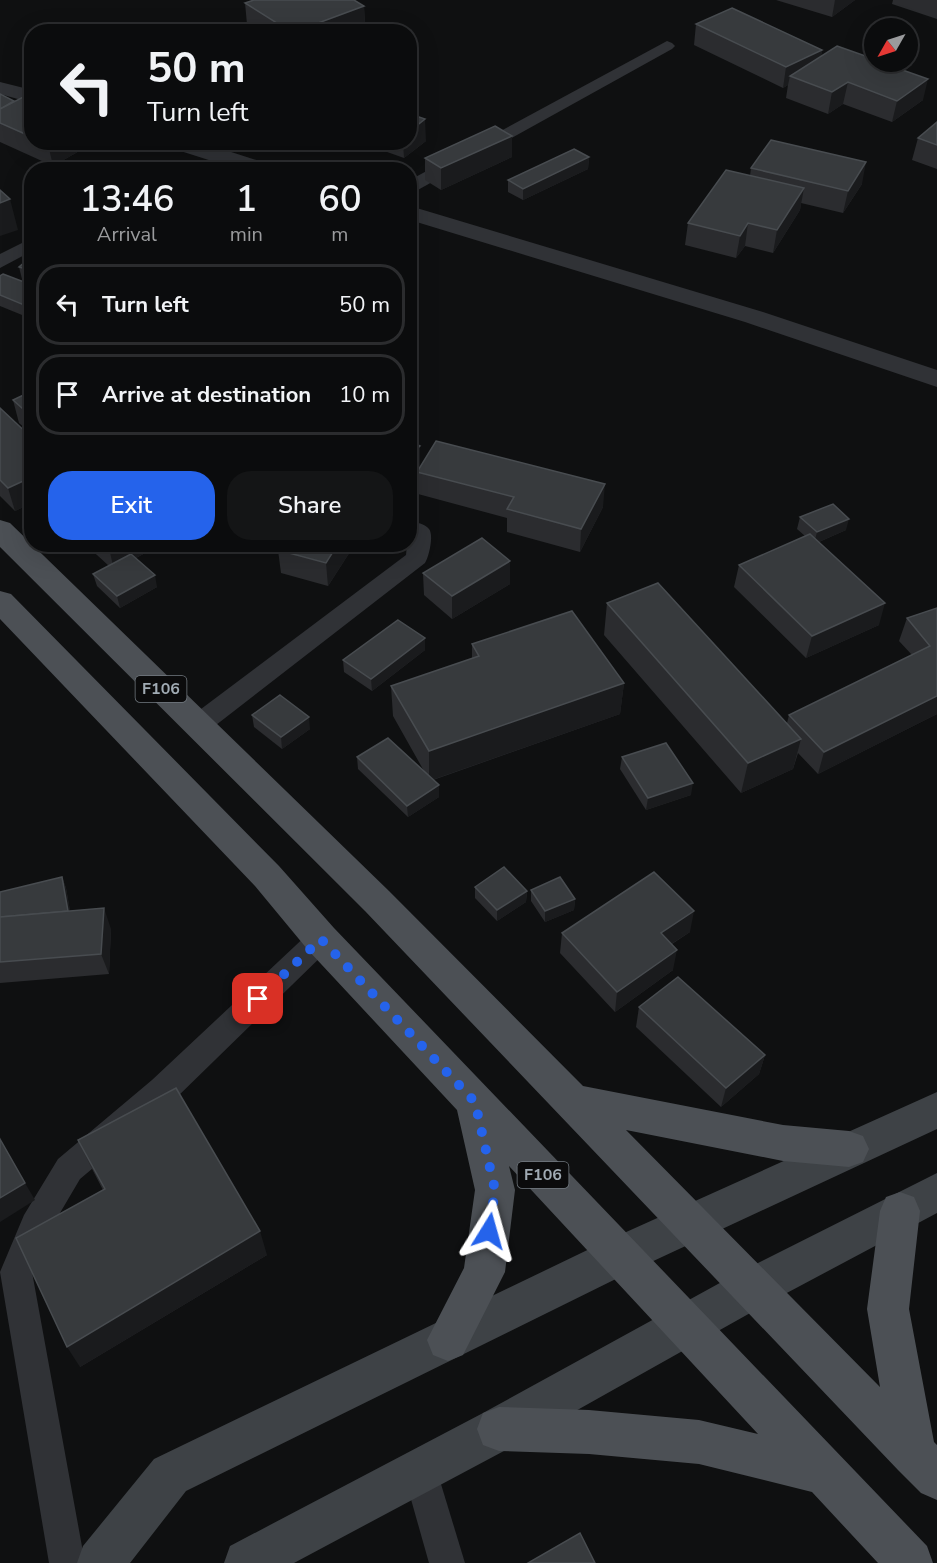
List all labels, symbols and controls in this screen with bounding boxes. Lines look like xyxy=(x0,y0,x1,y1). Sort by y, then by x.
north arrow xyxy=(864,18,918,72)
map controls xyxy=(864,18,918,72)
text: 50 m xyxy=(147,40,246,97)
icon: left xyxy=(48,48,126,126)
text: Turn left xyxy=(147,94,248,131)
text: 13:46 xyxy=(79,175,174,224)
text: 1 xyxy=(236,175,257,224)
text: 60 xyxy=(318,175,362,224)
text: Arrival xyxy=(97,221,157,248)
text: min xyxy=(230,221,263,248)
text: m xyxy=(331,221,348,248)
icon: left xyxy=(51,288,84,321)
text: Turn left xyxy=(102,290,189,320)
text: 50 m xyxy=(339,290,390,320)
icon: arrive xyxy=(51,378,84,411)
text: Arrive at destination xyxy=(102,380,311,410)
text: 10 m xyxy=(339,380,390,410)
button: Exit xyxy=(48,471,215,540)
button: Share xyxy=(227,471,393,540)
road number: F106 xyxy=(136,676,186,702)
pin xyxy=(232,973,283,1024)
icon: arrive xyxy=(241,982,274,1015)
road number: F106 xyxy=(518,1162,568,1188)
position arrow xyxy=(457,1199,521,1263)

